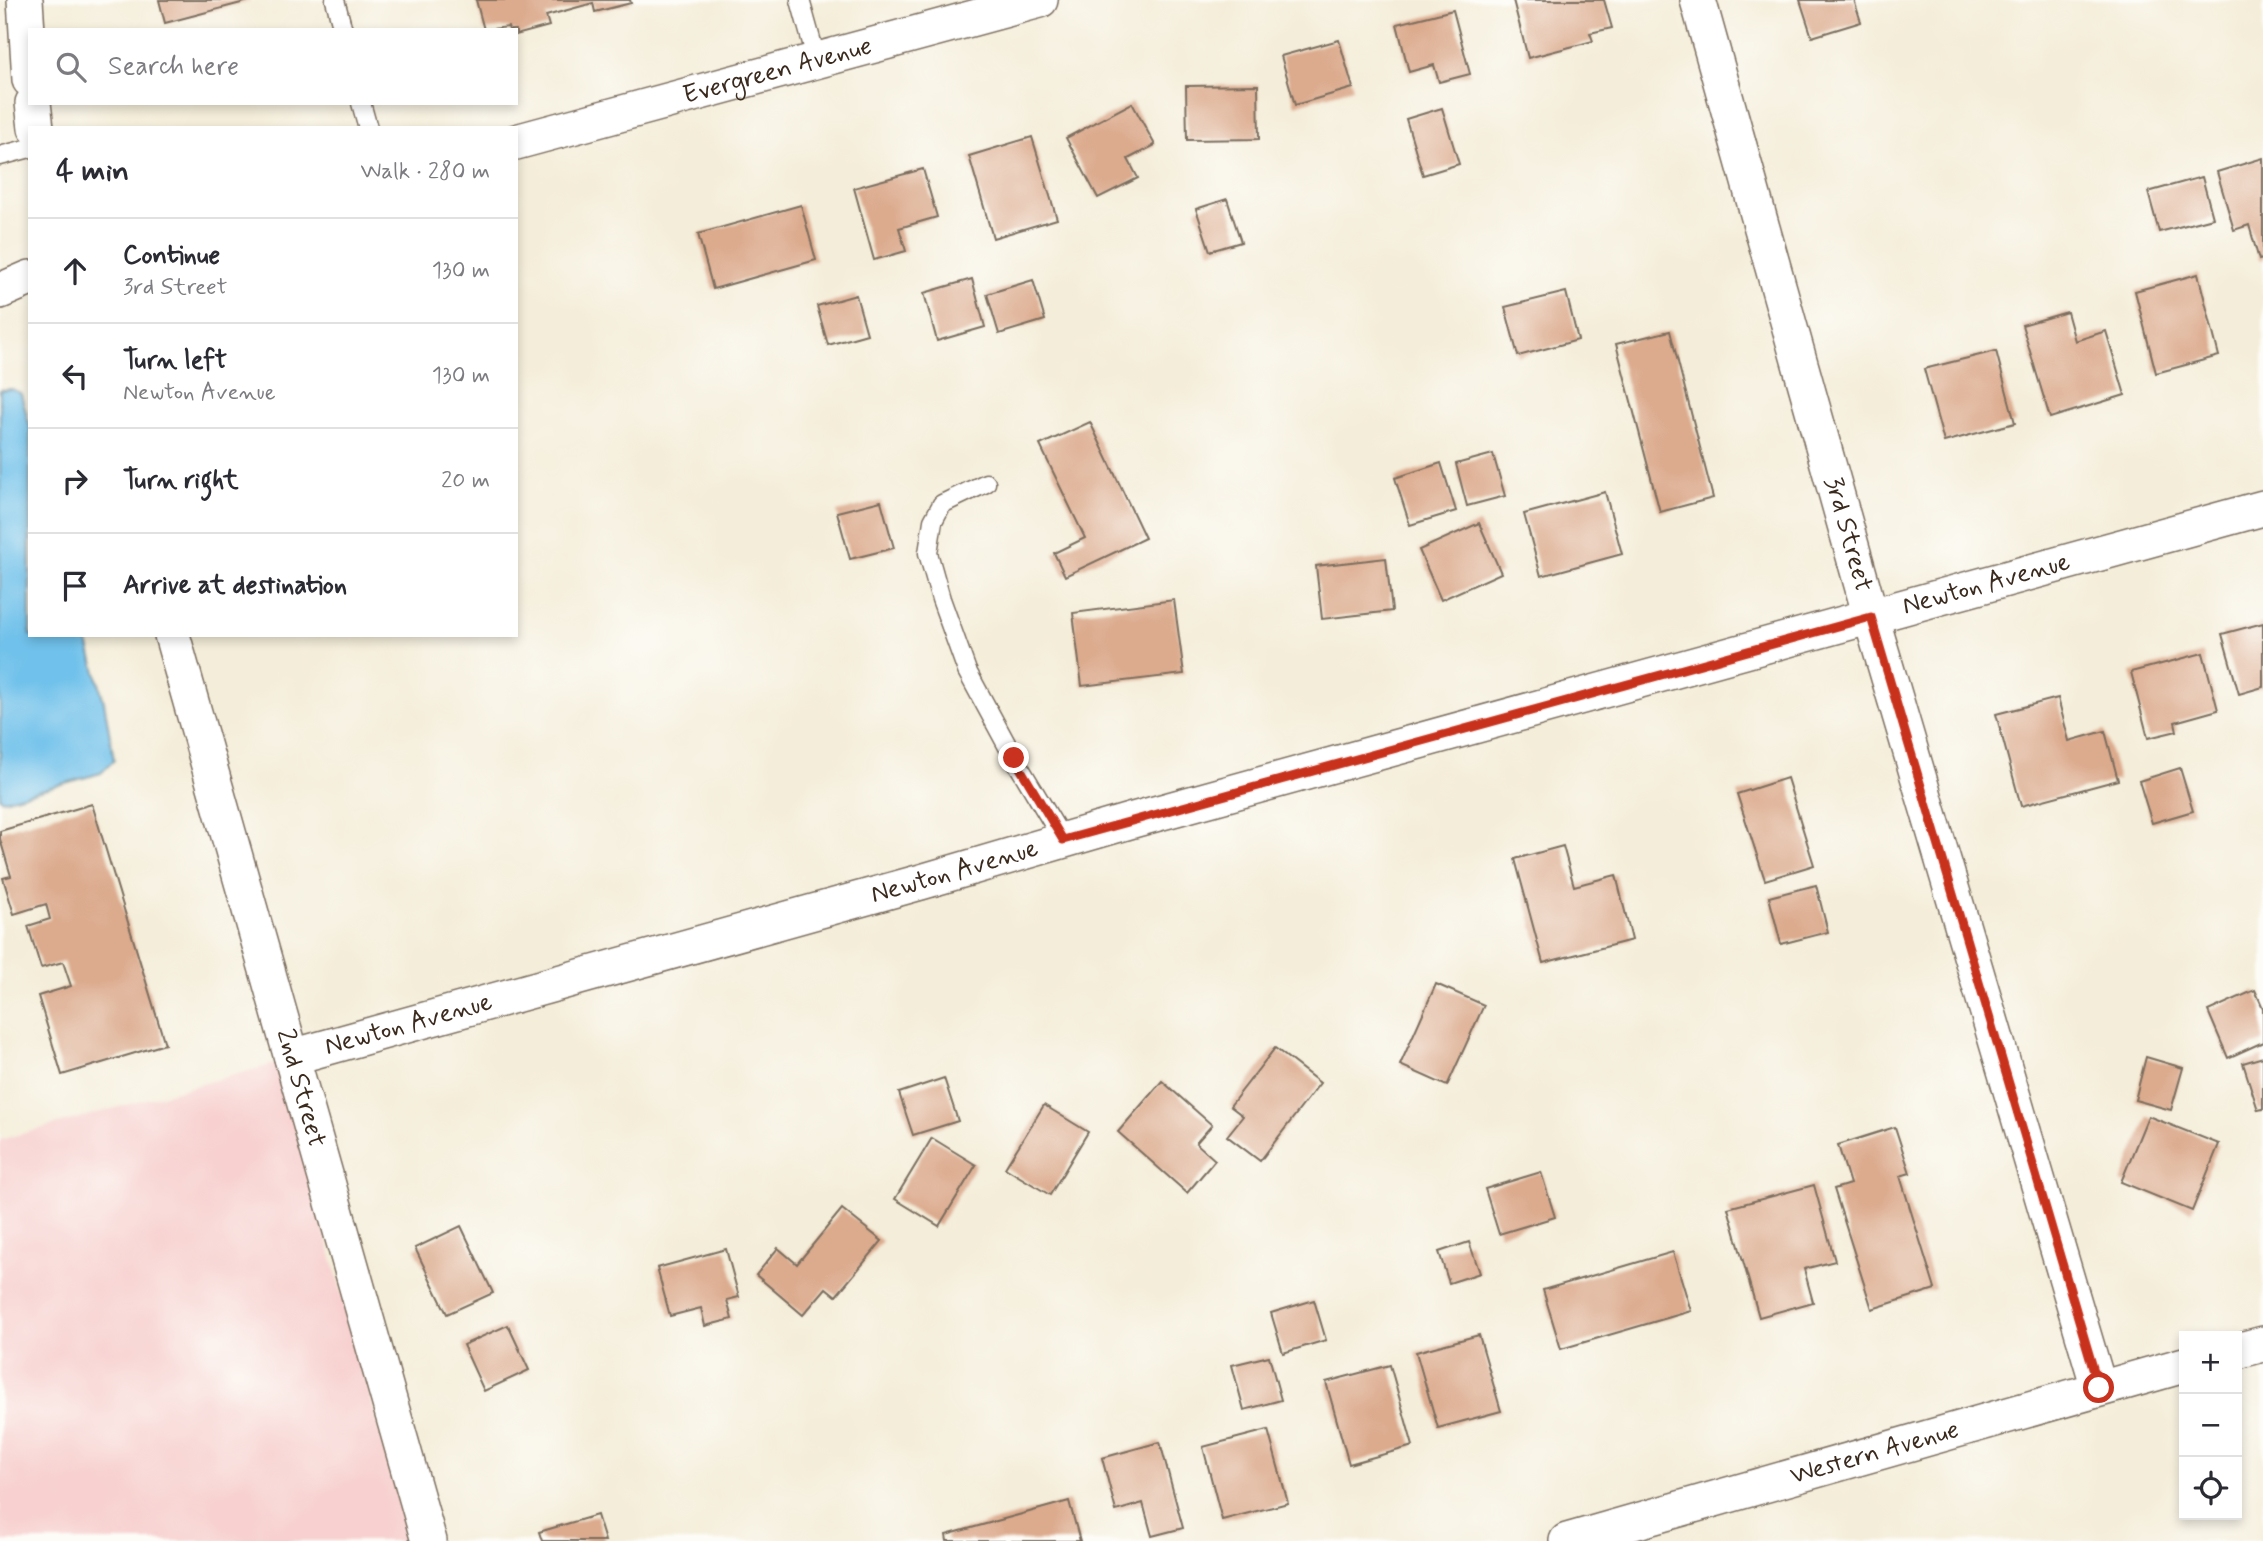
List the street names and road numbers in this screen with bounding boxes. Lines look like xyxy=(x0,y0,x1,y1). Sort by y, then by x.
street label: Evergreen Avenue xyxy=(679,29,876,113)
street label: 3rd Street xyxy=(1816,473,1880,596)
street label: Newton Avenue xyxy=(1899,545,2074,624)
street label: Newton Avenue xyxy=(867,832,1042,912)
street label: Newton Avenue xyxy=(321,985,496,1064)
street label: 2nd Street xyxy=(268,1025,334,1151)
street label: Western Avenue xyxy=(1786,1413,1963,1493)

